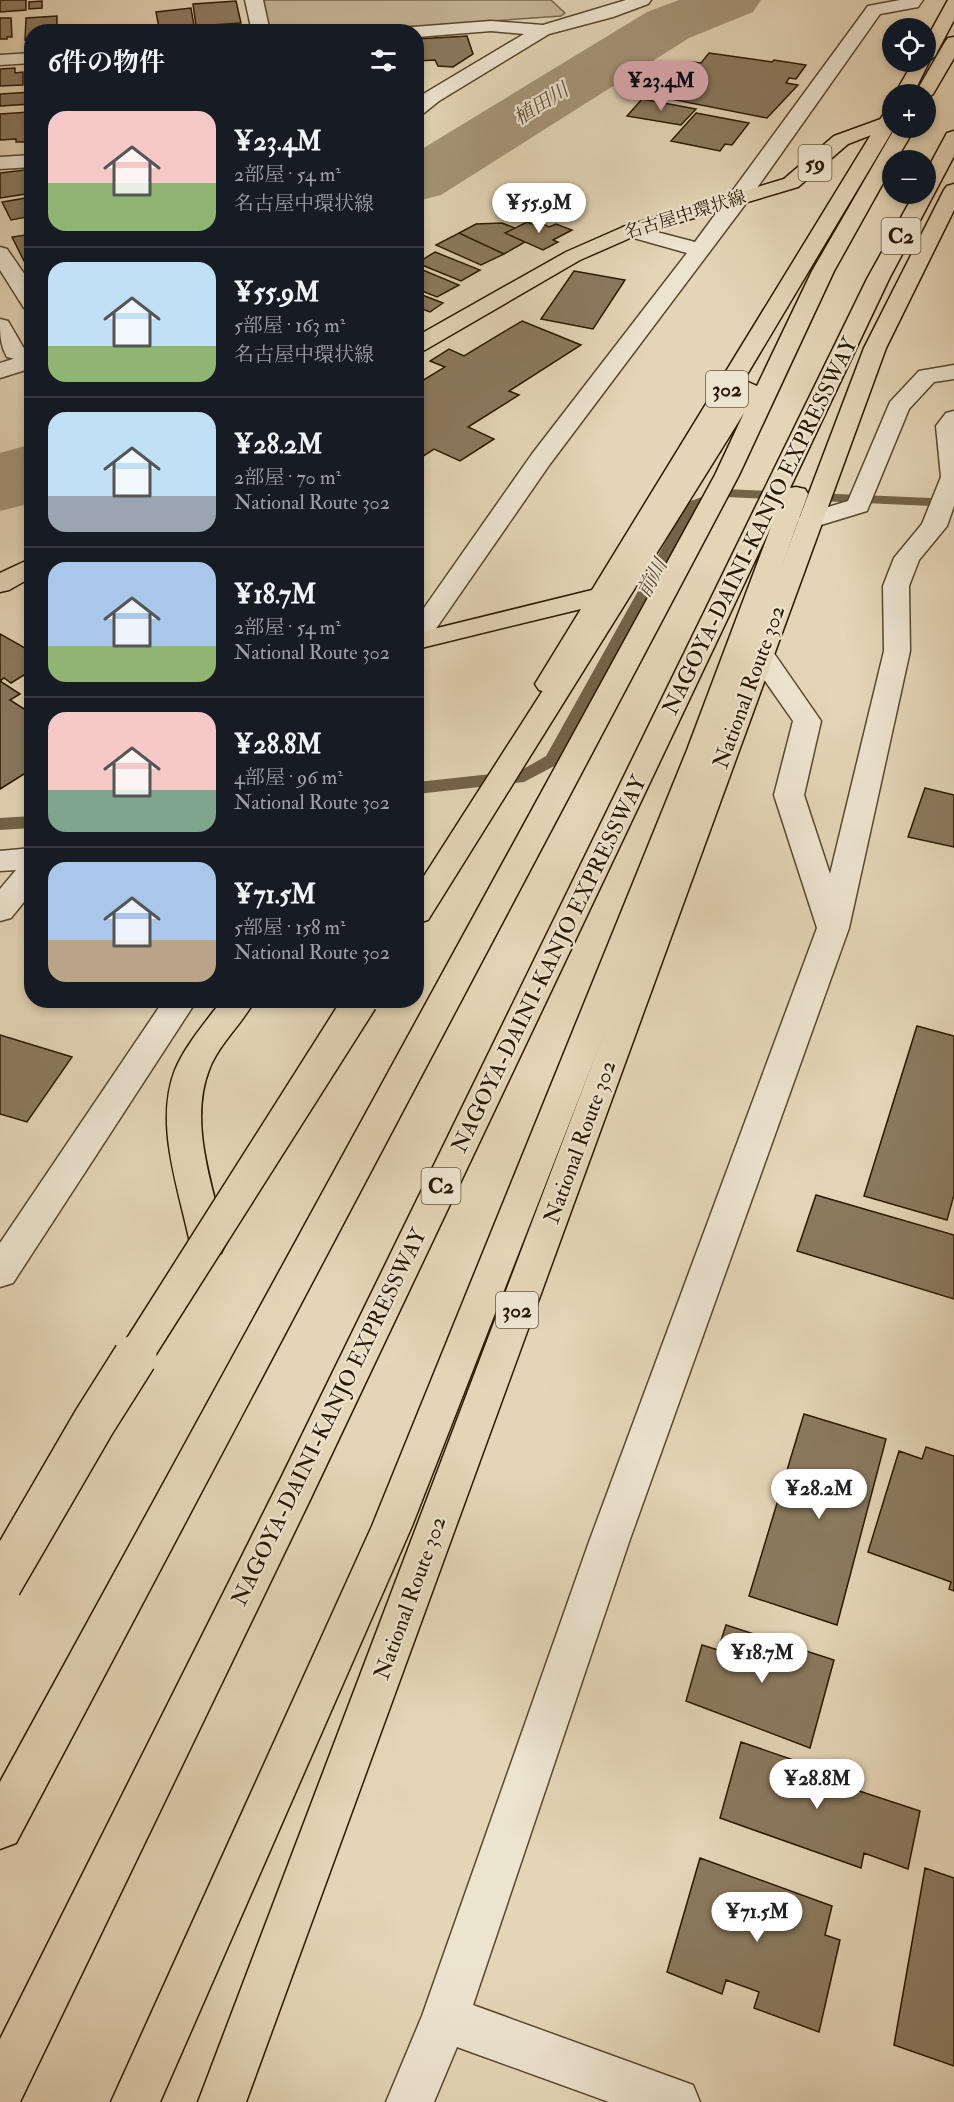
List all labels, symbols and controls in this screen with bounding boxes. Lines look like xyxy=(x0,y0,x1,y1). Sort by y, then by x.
map controls xyxy=(882,18,936,204)
button: locate xyxy=(882,18,936,72)
icon: filters xyxy=(367,44,400,77)
text: 6件の物件 xyxy=(48,47,165,79)
pin: ¥23.4M xyxy=(612,61,710,112)
text: ¥23.4M xyxy=(627,68,695,93)
water label: 植田川 xyxy=(509,76,575,130)
button: + xyxy=(882,84,936,138)
text: ¥23.4M xyxy=(234,126,321,158)
icon: home xyxy=(96,135,168,207)
road number: 59 xyxy=(798,145,832,181)
button: − xyxy=(882,150,936,204)
text: 2部屋 · 54 m² xyxy=(234,162,341,187)
pin: ¥55.9M xyxy=(490,183,588,234)
street label: 名古屋中環状線 xyxy=(621,186,749,244)
text: ¥55.9M xyxy=(506,190,572,215)
text: 名古屋中環状線 xyxy=(234,191,374,216)
road number: C2 xyxy=(882,218,920,254)
text: ¥55.9M xyxy=(234,277,319,309)
icon: home xyxy=(96,286,168,358)
text: 5部屋 · 163 m² xyxy=(234,313,345,338)
street label: NAGOYA-DAINI-KANJO EXPRESSWAY xyxy=(656,332,864,719)
text: 名古屋中環状線 xyxy=(234,342,374,367)
road number: 302 xyxy=(706,371,748,407)
text: ¥28.2M xyxy=(234,429,322,461)
icon: home xyxy=(96,436,168,508)
text: 2部屋 · 70 m² xyxy=(234,465,341,490)
text: National Route 302 xyxy=(234,490,390,515)
water label: 前川 xyxy=(631,553,674,602)
text: ¥18.7M xyxy=(234,579,316,611)
icon: home xyxy=(96,586,168,658)
street label: National Route 302 xyxy=(707,602,791,772)
text: 2部屋 · 54 m² xyxy=(234,615,341,640)
text: National Route 302 xyxy=(234,640,390,665)
text: ¥28.8M xyxy=(234,729,321,761)
icon: home xyxy=(96,736,168,808)
text: 4部屋 · 96 m² xyxy=(234,765,343,790)
street label: NAGOYA-DAINI-KANJO EXPRESSWAY xyxy=(445,770,653,1157)
text: National Route 302 xyxy=(234,790,390,815)
text: ¥71.5M xyxy=(234,879,316,911)
icon: home xyxy=(96,886,168,958)
text: 5部屋 · 158 m² xyxy=(234,915,346,940)
text: National Route 302 xyxy=(234,940,390,965)
street label: National Route 302 xyxy=(538,1057,622,1227)
road number: C2 xyxy=(422,1168,460,1204)
street label: NAGOYA-DAINI-KANJO EXPRESSWAY xyxy=(225,1223,433,1610)
road number: 302 xyxy=(496,1292,538,1328)
pin: ¥28.2M xyxy=(770,1469,868,1520)
text: ¥28.2M xyxy=(785,1476,853,1501)
street label: National Route 302 xyxy=(368,1513,452,1683)
pin: ¥18.7M xyxy=(713,1633,811,1684)
text: ¥18.7M xyxy=(730,1640,794,1665)
pin: ¥28.8M xyxy=(768,1759,866,1810)
text: ¥28.8M xyxy=(783,1766,851,1791)
pin: ¥71.5M xyxy=(708,1892,806,1943)
text: ¥71.5M xyxy=(725,1899,789,1924)

